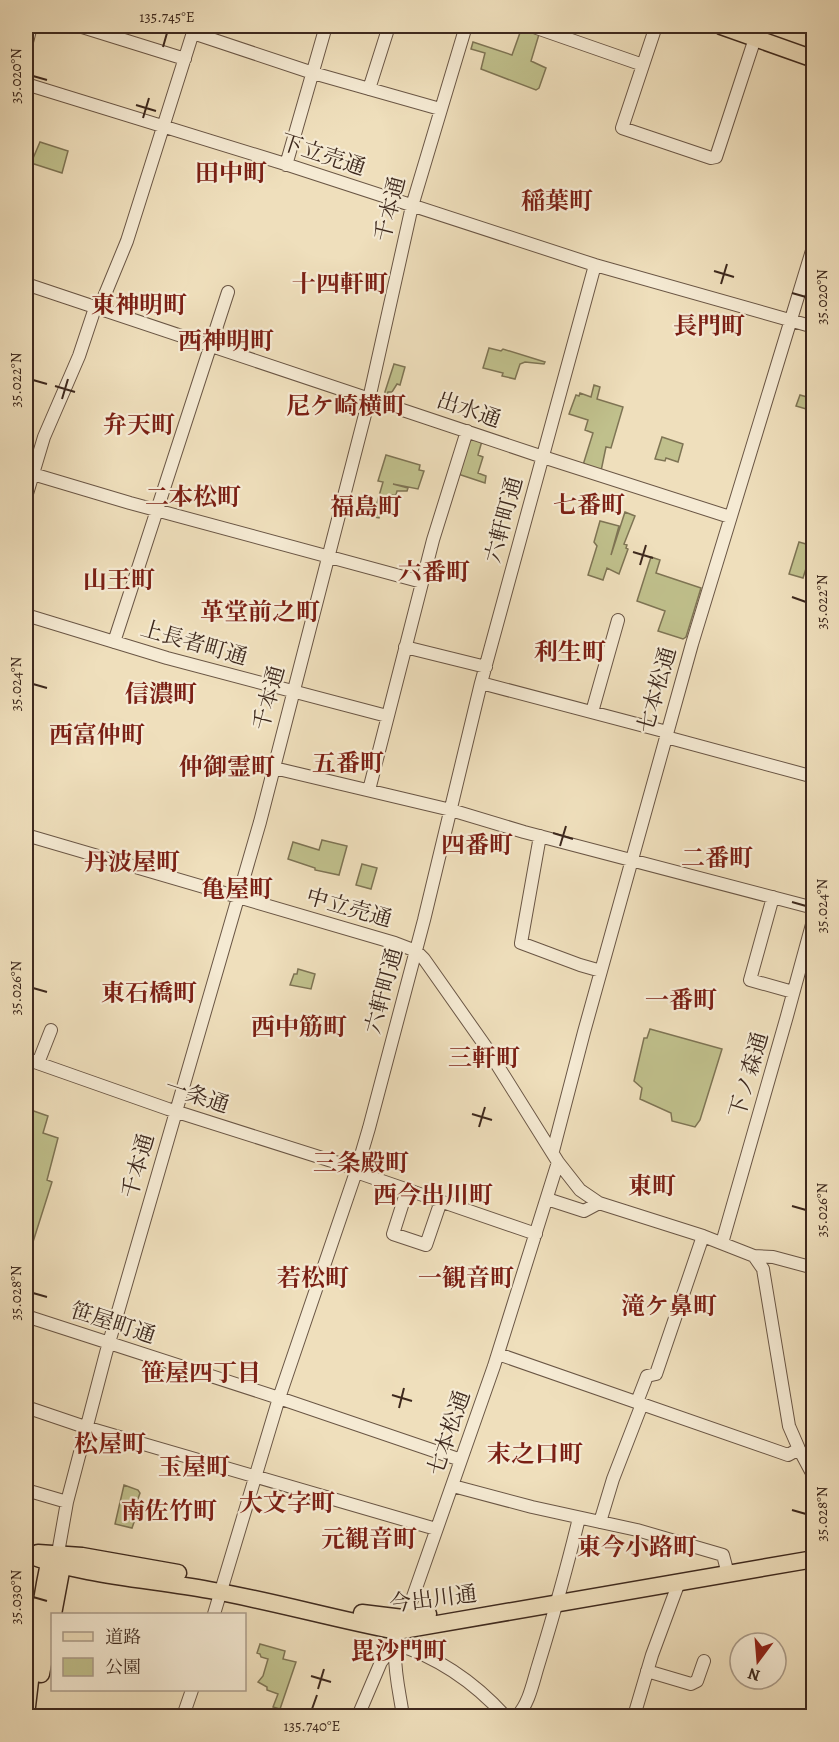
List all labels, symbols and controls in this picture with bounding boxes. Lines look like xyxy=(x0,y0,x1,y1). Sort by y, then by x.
text: 135.745°E xyxy=(139,7,195,27)
text: 35.020°N xyxy=(6,48,26,104)
street label: 下立売通 xyxy=(277,127,369,183)
district label: 田中町 xyxy=(195,157,267,189)
street label: 千本通 xyxy=(367,173,413,245)
district label: 稲葉町 xyxy=(521,185,593,217)
district label: 十四軒町 xyxy=(292,268,388,300)
text: 35.020°N xyxy=(812,269,832,325)
district label: 東神明町 xyxy=(91,289,187,321)
district label: 長門町 xyxy=(673,310,745,342)
district label: 西神明町 xyxy=(178,325,274,357)
text: 35.022°N xyxy=(6,352,26,407)
street label: 出水通 xyxy=(433,385,505,435)
district label: 尼ケ崎横町 xyxy=(286,390,406,422)
district label: 弁天町 xyxy=(103,409,175,441)
street label: 六軒町通 xyxy=(478,474,530,566)
district label: 二本松町 xyxy=(145,481,241,513)
district label: 七番町 xyxy=(553,489,625,521)
district label: 福島町 xyxy=(330,491,402,523)
district label: 六番町 xyxy=(398,556,470,588)
district label: 山王町 xyxy=(83,564,155,596)
text: 35.022°N xyxy=(812,574,832,629)
district label: 革堂前之町 xyxy=(200,596,320,628)
street label: 上長者町通 xyxy=(137,613,251,673)
district label: 利生町 xyxy=(534,636,606,668)
street label: 七本松通 xyxy=(630,644,684,736)
text: 35.024°N xyxy=(6,657,26,711)
street label: 千本通 xyxy=(246,662,292,734)
district label: 信濃町 xyxy=(125,678,197,710)
district label: 西富仲町 xyxy=(49,719,145,751)
district label: 五番町 xyxy=(312,747,384,779)
district label: 仲御霊町 xyxy=(179,751,275,783)
district label: 四番町 xyxy=(441,829,513,861)
district label: 二番町 xyxy=(681,842,753,874)
district label: 丹波屋町 xyxy=(84,846,180,878)
district label: 亀屋町 xyxy=(201,873,273,905)
text: 35.024°N xyxy=(812,879,832,933)
street label: 中立売通 xyxy=(303,881,395,935)
street label: 六軒町通 xyxy=(358,945,410,1037)
text: 35.026°N xyxy=(6,960,26,1015)
district label: 東石橋町 xyxy=(101,977,197,1009)
district label: 一番町 xyxy=(645,984,717,1016)
district label: 西中筋町 xyxy=(251,1011,347,1043)
street label: 下ノ森通 xyxy=(722,1029,776,1121)
district label: 三軒町 xyxy=(448,1042,520,1074)
street label: 一条通 xyxy=(161,1072,233,1120)
street label: 千本通 xyxy=(114,1130,162,1202)
district label: 三条殿町 xyxy=(313,1147,409,1179)
district label: 東町 xyxy=(628,1170,676,1202)
district label: 西今出川町 xyxy=(373,1179,493,1211)
text: 35.026°N xyxy=(812,1182,832,1237)
district label: 若松町 xyxy=(277,1262,349,1294)
district label: 一観音町 xyxy=(418,1262,514,1294)
text: 35.028°N xyxy=(6,1265,26,1320)
district label: 滝ケ鼻町 xyxy=(621,1290,717,1322)
street label: 笹屋町通 xyxy=(67,1295,159,1351)
district label: 笹屋四丁目 xyxy=(141,1357,261,1389)
street label: 七本松通 xyxy=(420,1387,478,1479)
district label: 松屋町 xyxy=(74,1428,146,1460)
district label: 末之口町 xyxy=(487,1438,583,1470)
district label: 玉屋町 xyxy=(158,1451,230,1483)
text: 35.028°N xyxy=(812,1486,832,1541)
district label: 大文字町 xyxy=(239,1487,335,1519)
district label: 南佐竹町 xyxy=(121,1495,217,1527)
district label: 元観音町 xyxy=(321,1523,417,1555)
district label: 東今小路町 xyxy=(577,1531,697,1563)
text: 35.030°N xyxy=(6,1569,26,1624)
street label: 今出川通 xyxy=(387,1579,479,1619)
legend xyxy=(51,1613,246,1691)
text: 道路 xyxy=(105,1625,141,1649)
north arrow xyxy=(728,1631,788,1691)
district label: 毘沙門町 xyxy=(351,1635,447,1667)
text: 公園 xyxy=(105,1655,141,1679)
text: N xyxy=(745,1662,763,1687)
text: 135.740°E xyxy=(284,1716,340,1736)

